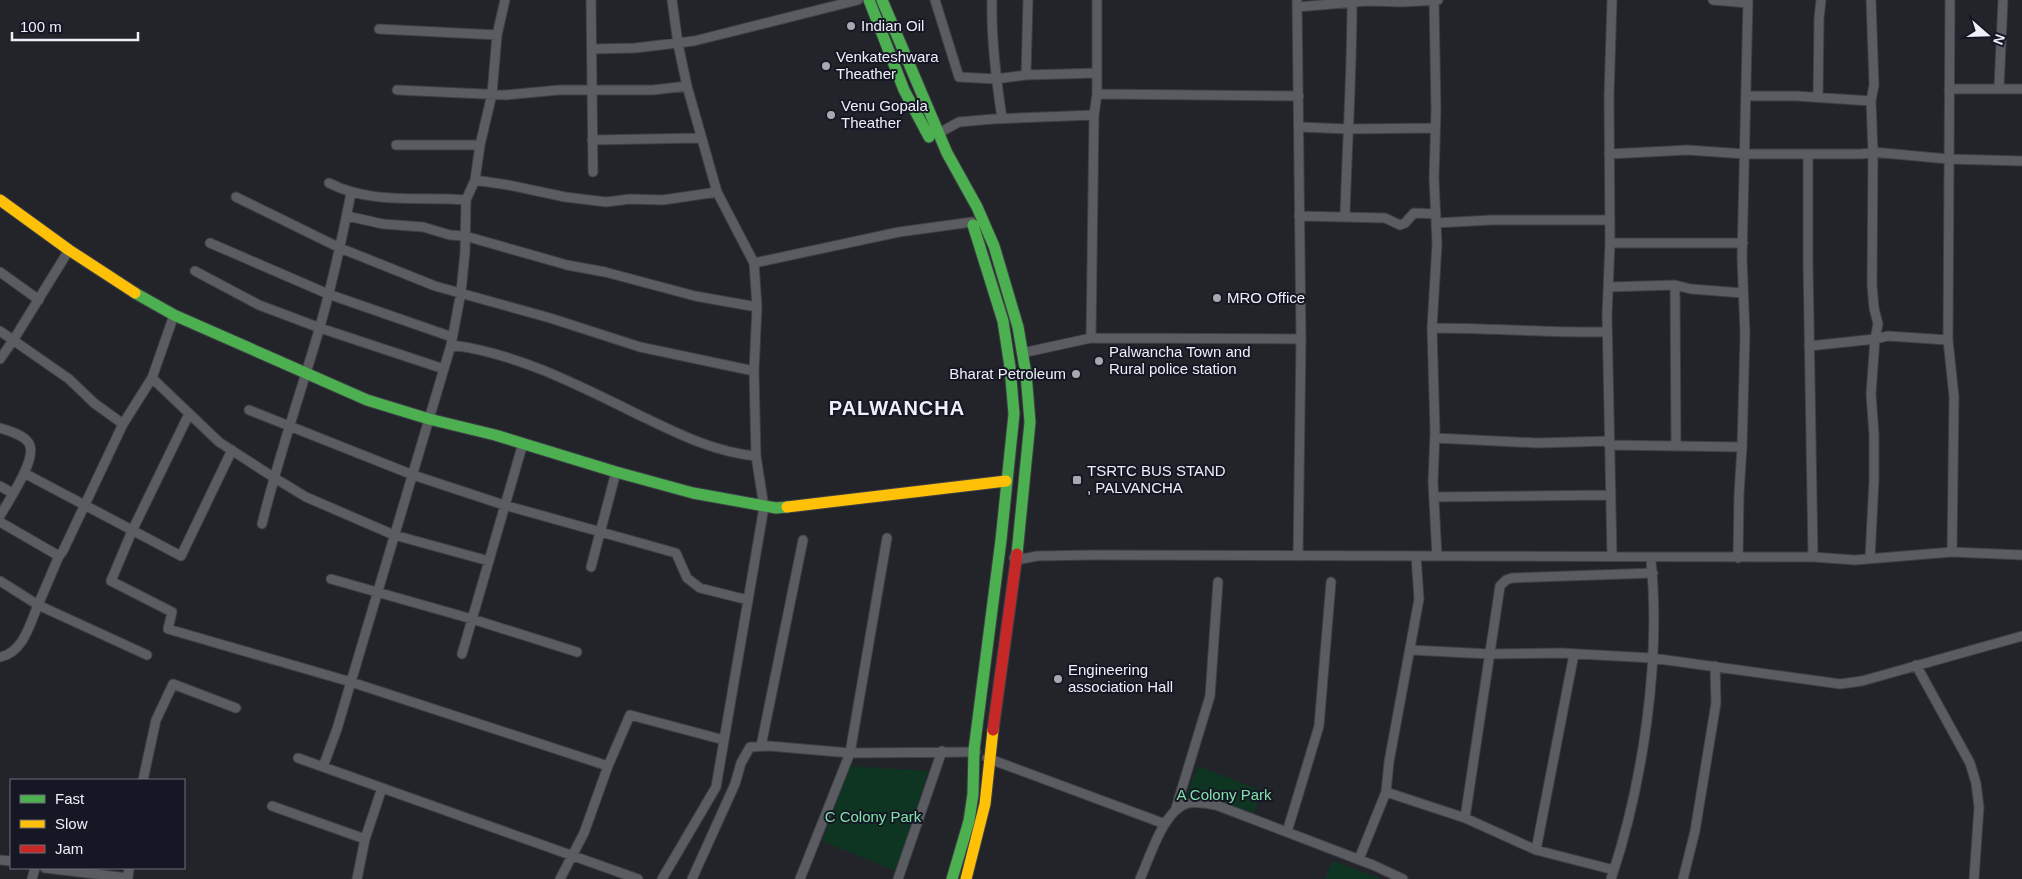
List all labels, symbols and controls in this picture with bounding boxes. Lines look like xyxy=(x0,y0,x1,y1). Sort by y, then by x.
scale bar xyxy=(12,10,139,42)
north arrow xyxy=(1962,10,2012,60)
place label: Indian Oil xyxy=(861,17,924,34)
text: 100 m xyxy=(20,18,62,35)
marker: Indian Oil xyxy=(845,20,857,32)
text: N xyxy=(1990,32,2008,47)
place label: Venkateshwara Theather xyxy=(836,48,939,82)
marker: Venkateshwara Theather xyxy=(820,60,832,72)
place label: Venu Gopala Theather xyxy=(841,97,928,131)
marker: Venu Gopala Theather xyxy=(825,109,837,121)
place label: MRO Office xyxy=(1227,289,1305,306)
marker: MRO Office xyxy=(1211,292,1223,304)
place label: Palwancha Town and Rural police station xyxy=(1109,343,1251,377)
marker: Palwancha Town and Rural police station xyxy=(1093,355,1105,367)
place label: Bharat Petroleum xyxy=(949,365,1066,382)
marker: Bharat Petroleum xyxy=(1070,368,1082,380)
district label: PALWANCHA xyxy=(829,397,965,419)
place label: TSRTC BUS STAND , PALVANCHA xyxy=(1087,462,1226,496)
marker: TSRTC BUS STAND , PALVANCHA xyxy=(1071,474,1083,486)
place label: Engineering association Hall xyxy=(1068,661,1173,695)
marker: Engineering association Hall xyxy=(1052,673,1064,685)
legend xyxy=(10,779,185,869)
park label: A Colony Park xyxy=(1176,786,1272,803)
text: Fast xyxy=(55,790,85,807)
park label: C Colony Park xyxy=(825,808,922,825)
text: Slow xyxy=(55,815,88,832)
text: Jam xyxy=(55,840,83,857)

